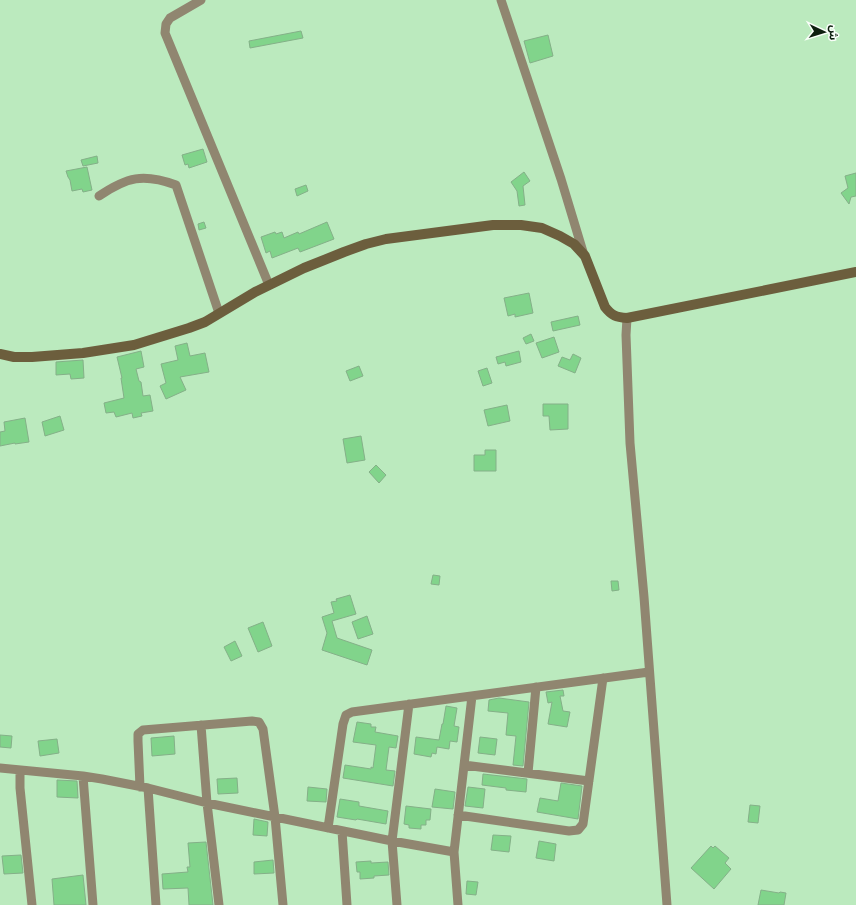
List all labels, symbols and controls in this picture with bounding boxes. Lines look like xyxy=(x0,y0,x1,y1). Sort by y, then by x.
north arrow xyxy=(804,12,844,52)
text: ش xyxy=(826,25,841,41)

